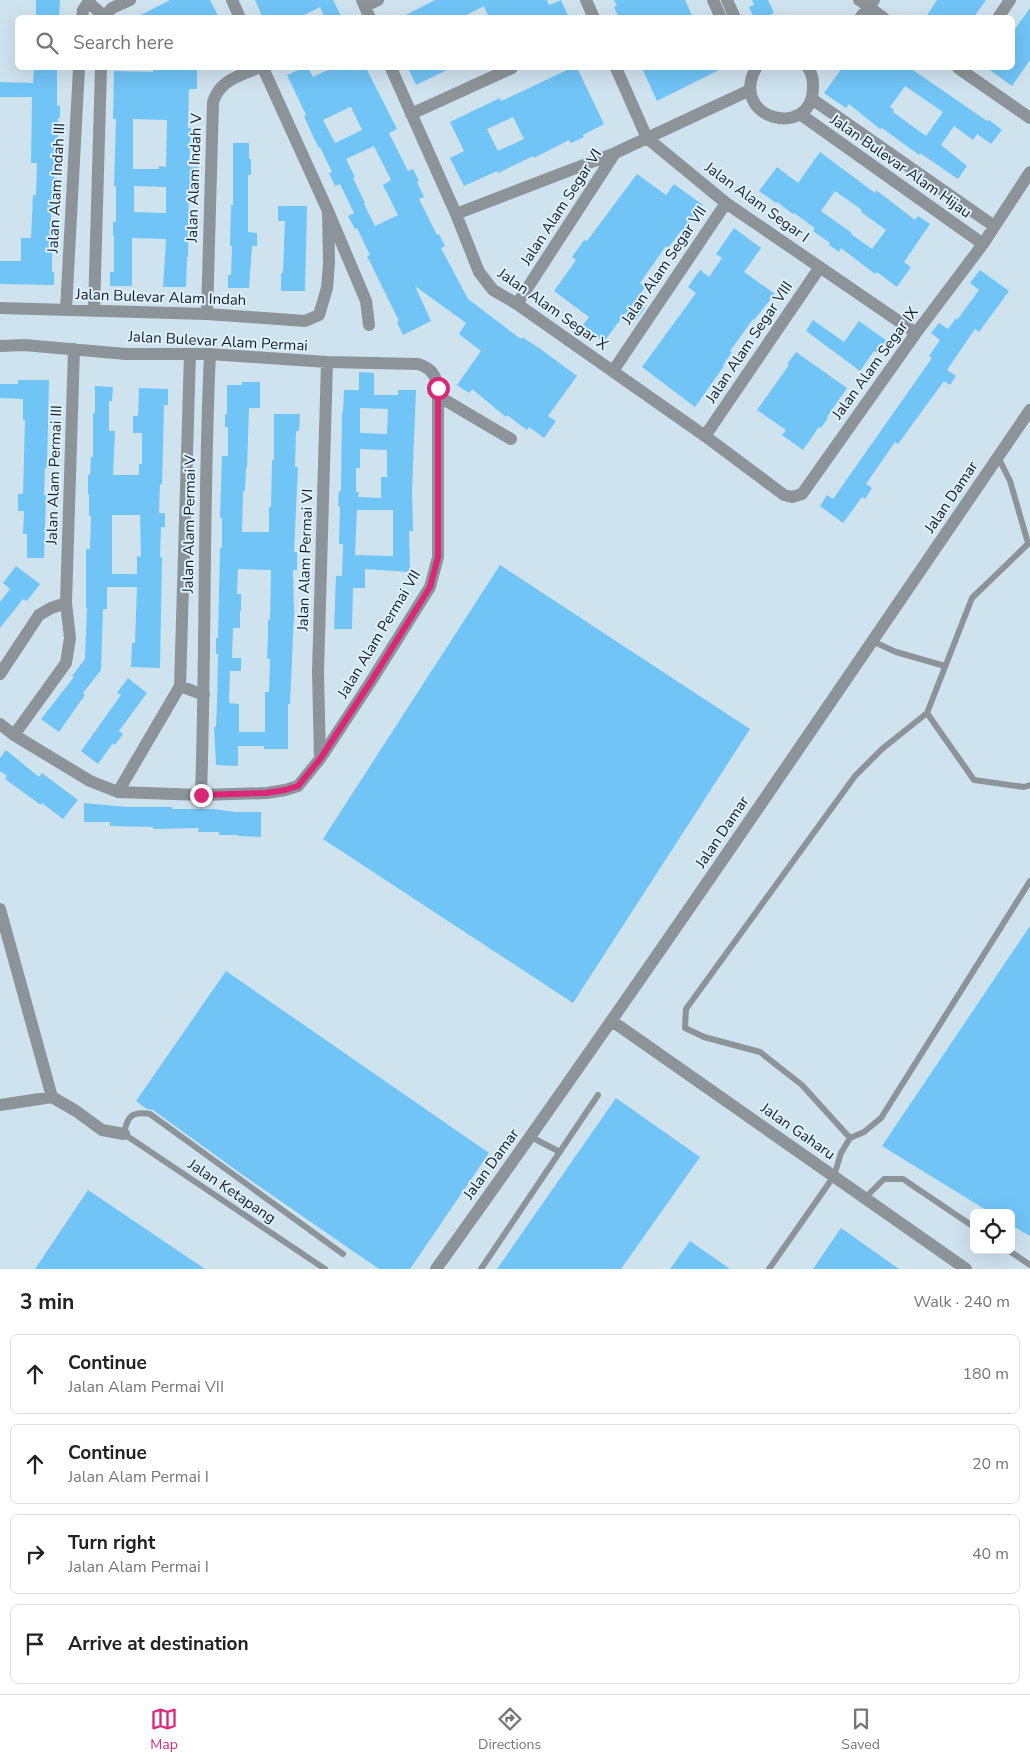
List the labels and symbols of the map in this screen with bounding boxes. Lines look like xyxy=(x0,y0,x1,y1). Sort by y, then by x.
street label: Jalan Bulevar Alam Hijau xyxy=(826,109,976,222)
street label: Jalan Alam Indah V xyxy=(182,112,206,244)
street label: Jalan Alam Indah III xyxy=(43,122,69,255)
street label: Jalan Alam Segar VI xyxy=(515,145,606,270)
street label: Jalan Alam Segar I xyxy=(700,157,813,247)
street label: Jalan Alam Segar VII xyxy=(616,202,711,329)
street label: Jalan Alam Segar X xyxy=(493,263,612,355)
street label: Jalan Alam Segar VIII xyxy=(700,277,797,408)
street label: Jalan Bulevar Alam Indah xyxy=(74,284,247,310)
street label: Jalan Alam Segar IX xyxy=(827,303,923,424)
street label: Jalan Bulevar Alam Permai xyxy=(127,326,308,356)
route start xyxy=(427,377,450,400)
street label: Jalan Alam Permai III xyxy=(42,405,66,546)
street label: Jalan Alam Permai V xyxy=(178,454,200,594)
street label: Jalan Damar xyxy=(919,457,983,538)
street label: Jalan Alam Permai VI xyxy=(292,488,317,633)
street label: Jalan Alam Permai VII xyxy=(332,566,425,703)
route end xyxy=(190,784,213,807)
street label: Jalan Damar xyxy=(690,792,754,873)
street label: Jalan Gaharu xyxy=(756,1097,839,1164)
street label: Jalan Damar xyxy=(458,1124,524,1204)
street label: Jalan Ketapang xyxy=(183,1154,280,1228)

